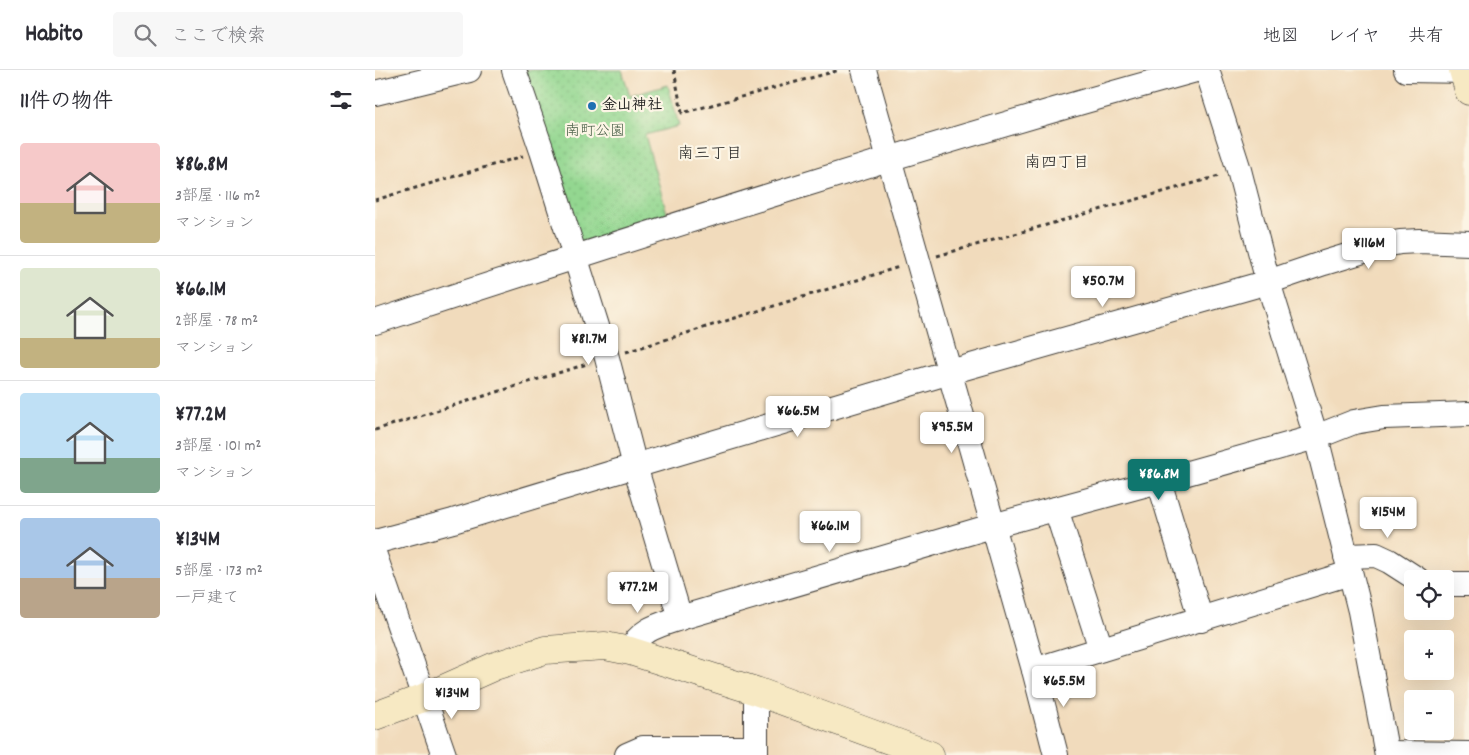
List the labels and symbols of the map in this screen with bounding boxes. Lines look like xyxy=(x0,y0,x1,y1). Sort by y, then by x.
place label: 金山神社 xyxy=(602,95,662,117)
marker: 金山神社 xyxy=(586,100,598,112)
park label: 南町公園 xyxy=(565,121,625,143)
district label: 南三丁目 xyxy=(678,143,742,166)
district label: 南四丁目 xyxy=(1025,152,1089,175)
pin: ¥116M xyxy=(1334,228,1404,270)
pin: ¥50.7M xyxy=(1062,266,1144,308)
pin: ¥81.7M xyxy=(548,324,630,366)
pin: ¥66.5M xyxy=(757,396,839,438)
pin: ¥95.5M xyxy=(911,412,993,454)
pin: ¥86.8M xyxy=(1118,458,1200,501)
pin: ¥154M xyxy=(1353,496,1423,539)
pin: ¥66.1M xyxy=(789,510,871,553)
pin: ¥77.2M xyxy=(597,572,679,614)
pin: ¥65.5M xyxy=(1023,666,1105,708)
pin: ¥134M xyxy=(417,678,487,720)

